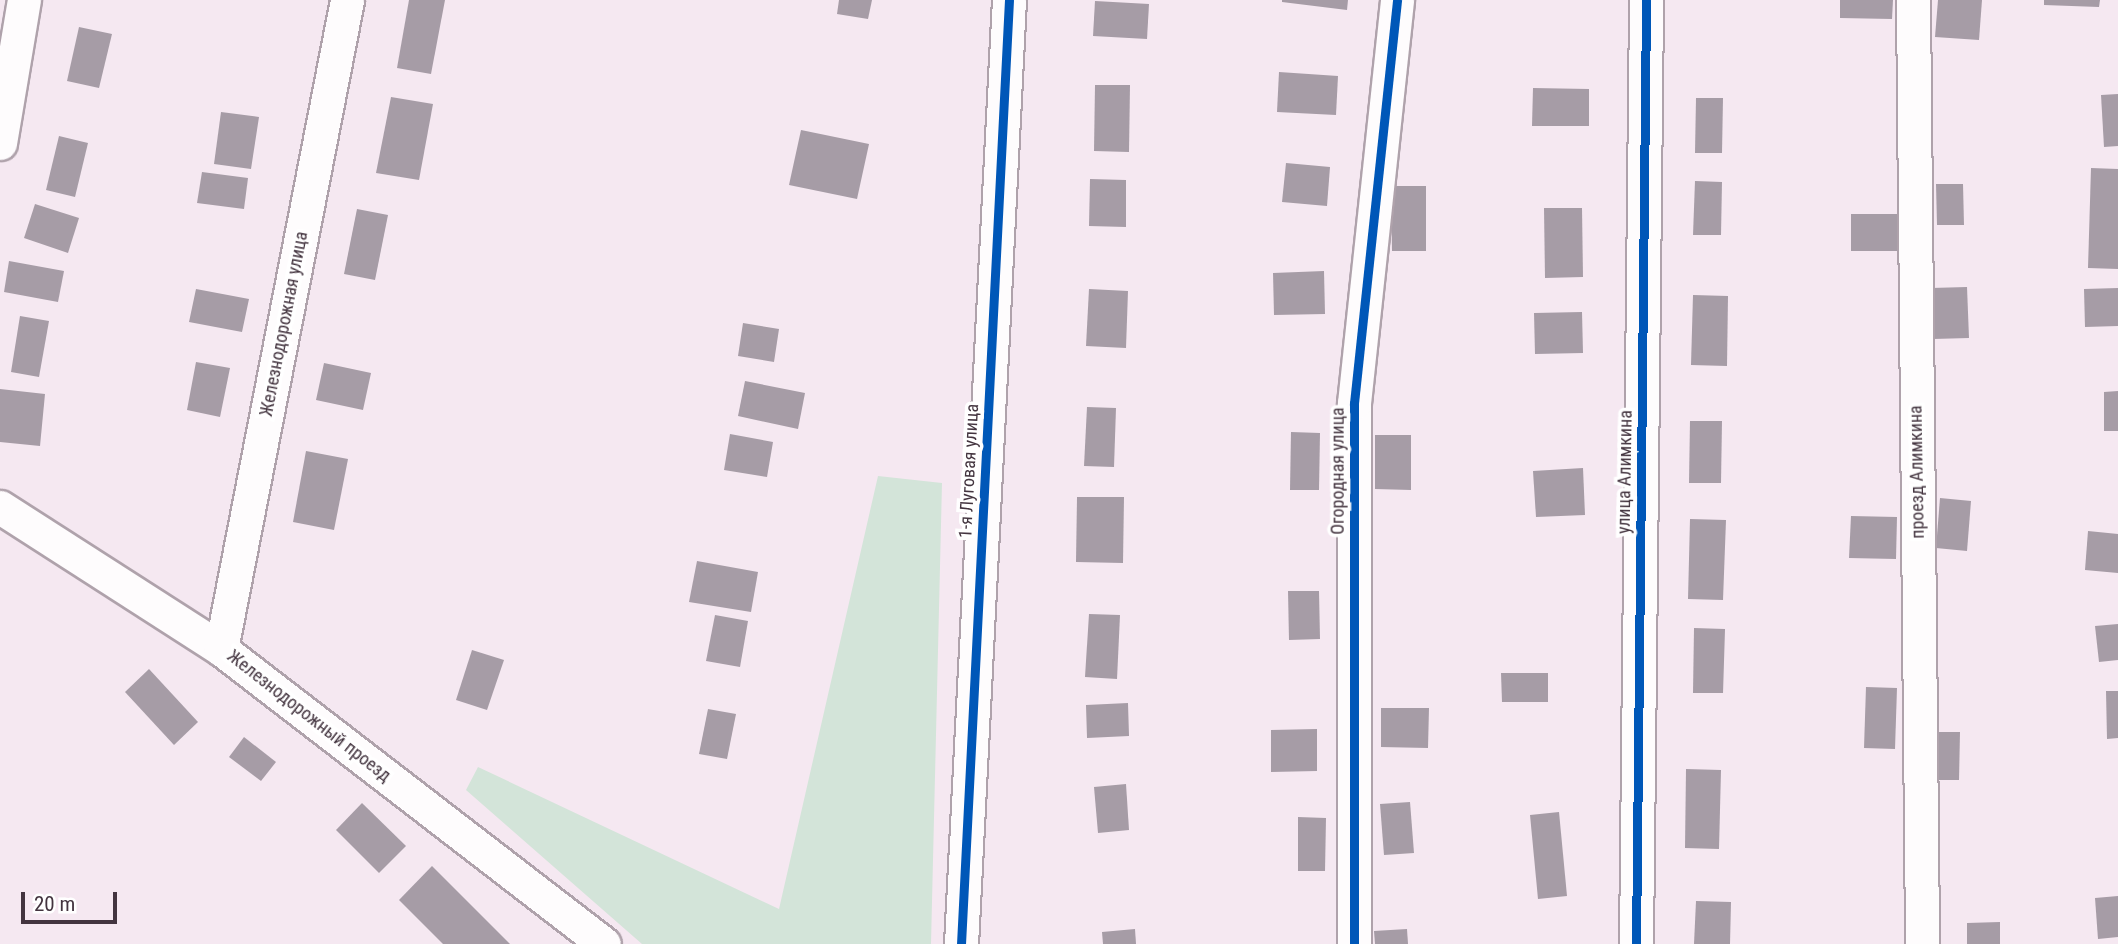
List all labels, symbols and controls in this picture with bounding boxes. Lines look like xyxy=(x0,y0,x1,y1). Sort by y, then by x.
street label: Железнодорожная улица xyxy=(255,230,313,418)
street label: 1-я Луговая улица xyxy=(955,403,983,539)
street label: проезд Алимкина xyxy=(1905,405,1929,539)
street label: Огородная улица xyxy=(1327,407,1349,535)
street label: улица Алимкина xyxy=(1613,410,1637,534)
street label: Железнодорожный проезд xyxy=(223,645,395,787)
scale bar xyxy=(24,878,121,922)
text: 20 m xyxy=(34,892,75,916)

